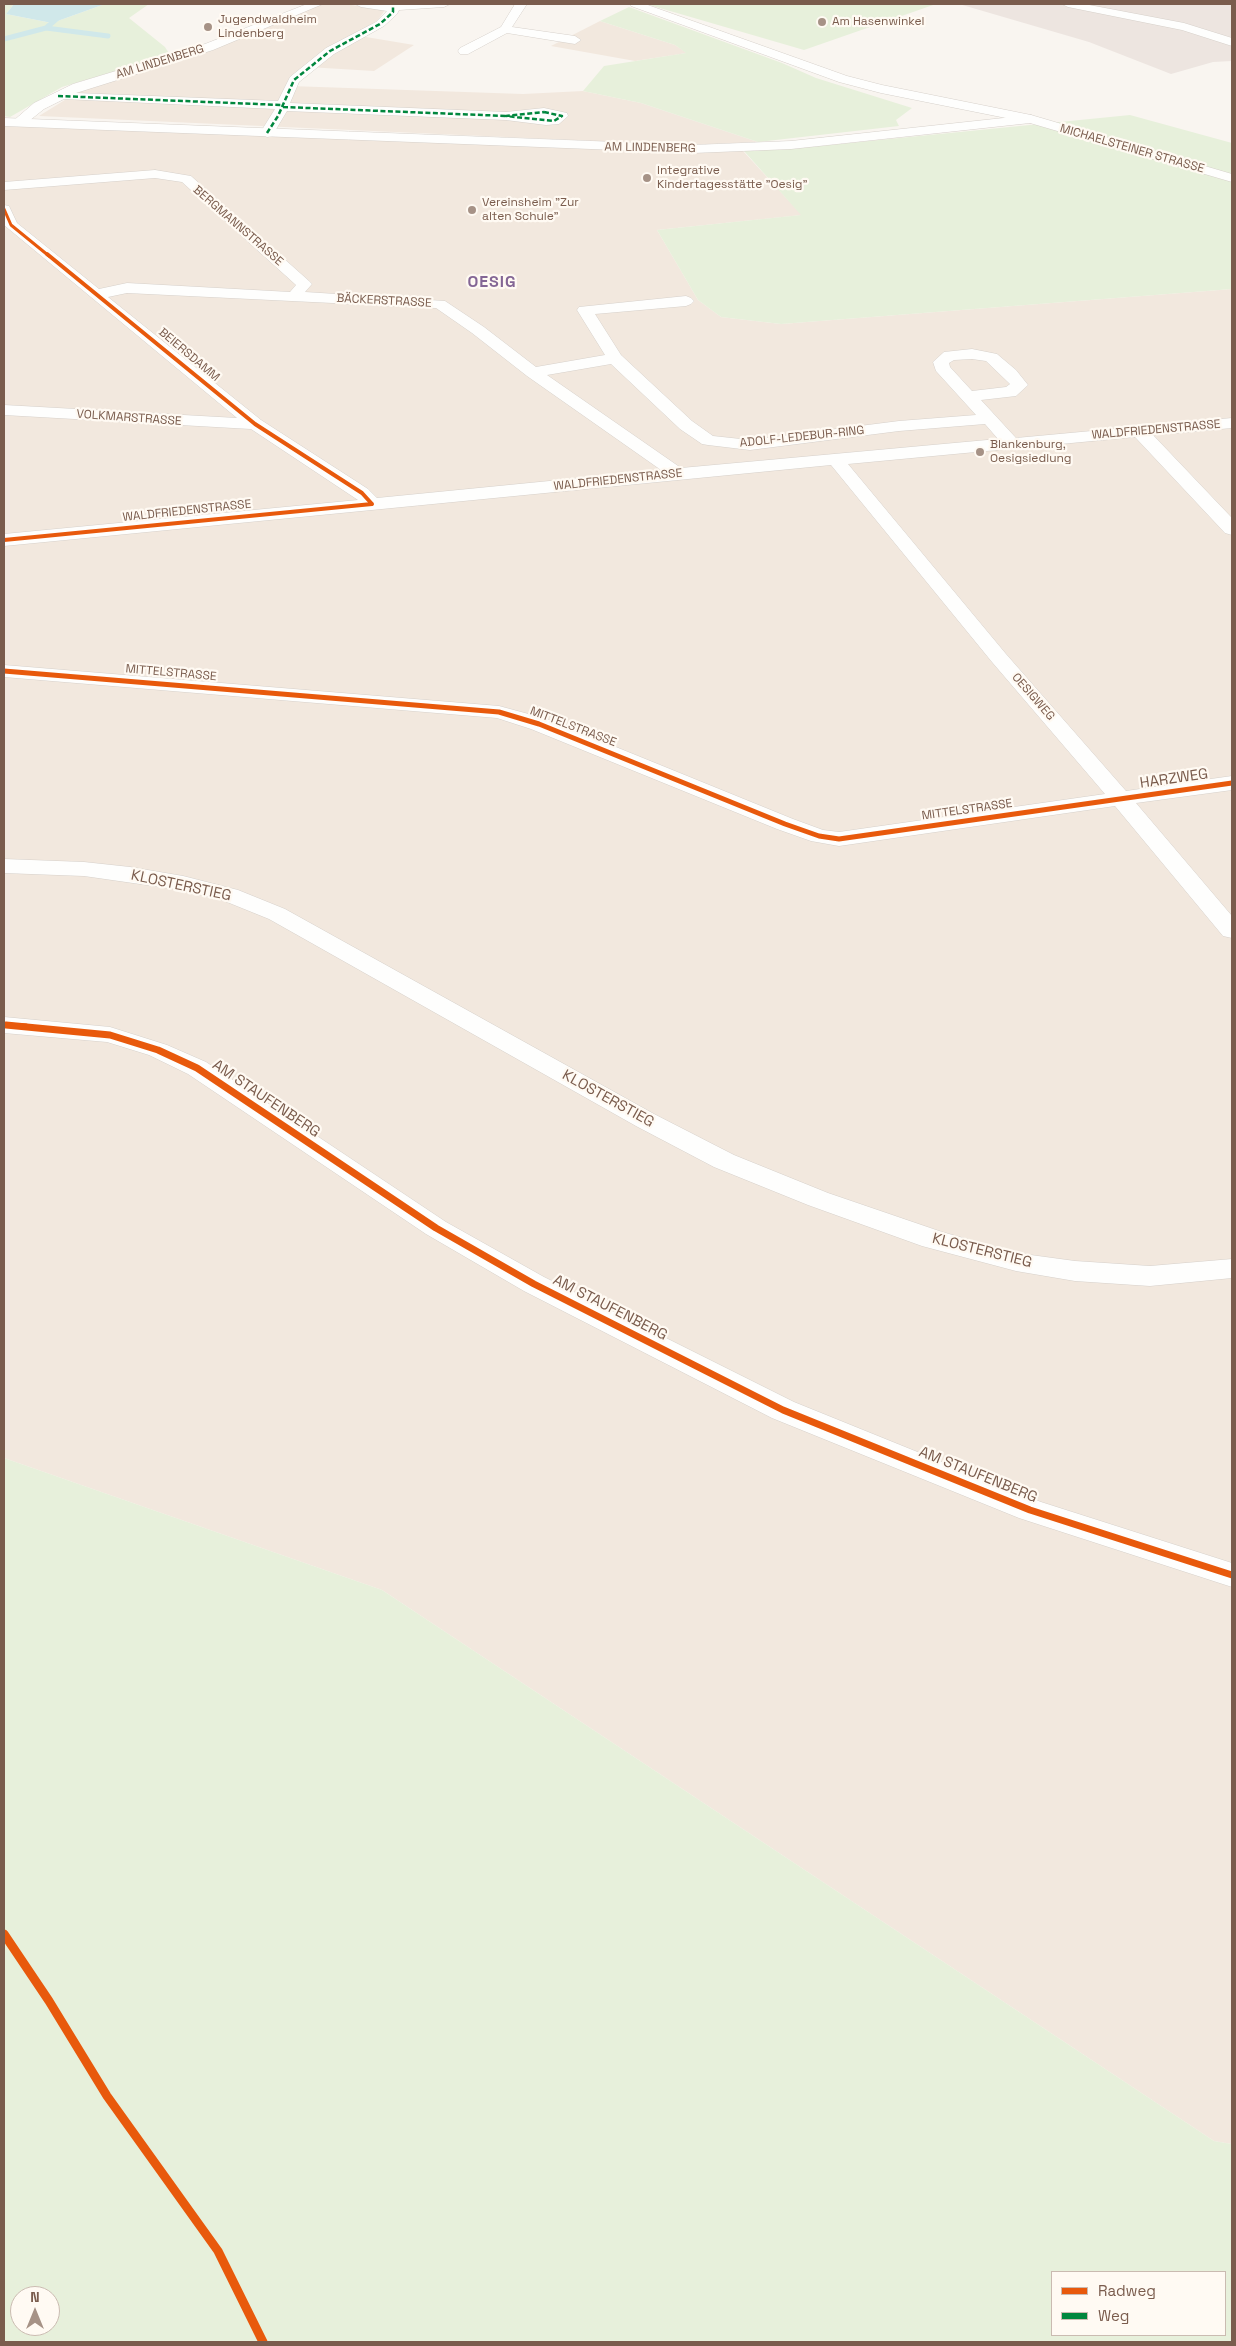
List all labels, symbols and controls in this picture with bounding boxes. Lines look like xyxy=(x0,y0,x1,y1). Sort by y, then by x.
place label: Jugendwaldheim Lindenberg xyxy=(218,13,317,41)
place label: Am Hasenwinkel xyxy=(832,15,925,29)
marker: Am Hasenwinkel xyxy=(816,16,828,28)
marker: Jugendwaldheim Lindenberg xyxy=(202,21,214,33)
street label: AM LINDENBERG xyxy=(114,42,206,82)
street label: MICHAELSTEINER STRASSE xyxy=(1058,121,1206,177)
street label: AM LINDENBERG xyxy=(604,140,696,156)
place label: Integrative Kindertagesstätte "Oesig" xyxy=(657,164,808,192)
marker: Integrative Kindertagesstätte "Oesig" xyxy=(641,172,653,184)
street label: BERGMANNSTRASSE xyxy=(190,183,286,269)
place label: Vereinsheim "Zur alten Schule" xyxy=(482,196,579,224)
marker: Vereinsheim "Zur alten Schule" xyxy=(466,204,478,216)
district label: OESIG xyxy=(467,273,517,293)
street label: BÄCKERSTRASSE xyxy=(336,291,432,311)
street label: BEIERSDAMM xyxy=(155,325,223,385)
street label: VOLKMARSTRASSE xyxy=(76,407,182,429)
street label: WALDFRIEDENSTRASSE xyxy=(1091,417,1221,443)
street label: ADOLF-LEDEBUR-RING xyxy=(739,423,865,451)
place label: Blankenburg, Oesigsiedlung xyxy=(990,438,1072,466)
marker: Blankenburg, Oesigsiedlung xyxy=(974,446,986,458)
street label: WALDFRIEDENSTRASSE xyxy=(553,466,683,494)
street label: WALDFRIEDENSTRASSE xyxy=(122,497,252,525)
street label: MITTELSTRASSE xyxy=(125,662,217,684)
street label: OESIGWEG xyxy=(1008,670,1058,724)
street label: MITTELSTRASSE xyxy=(528,704,618,750)
street label: HARZWEG xyxy=(1139,765,1209,793)
street label: MITTELSTRASSE xyxy=(921,797,1013,823)
street label: KLOSTERSTIEG xyxy=(129,867,233,905)
street label: AM STAUFENBERG xyxy=(209,1056,323,1142)
street label: KLOSTERSTIEG xyxy=(559,1066,657,1132)
street label: KLOSTERSTIEG xyxy=(930,1230,1034,1272)
street label: AM STAUFENBERG xyxy=(550,1271,670,1345)
street label: AM STAUFENBERG xyxy=(916,1443,1040,1507)
legend xyxy=(1051,2271,1226,2336)
text: Radweg xyxy=(1098,2281,1156,2300)
north arrow xyxy=(10,2286,60,2336)
text: N xyxy=(30,2288,40,2306)
text: Weg xyxy=(1098,2306,1129,2325)

